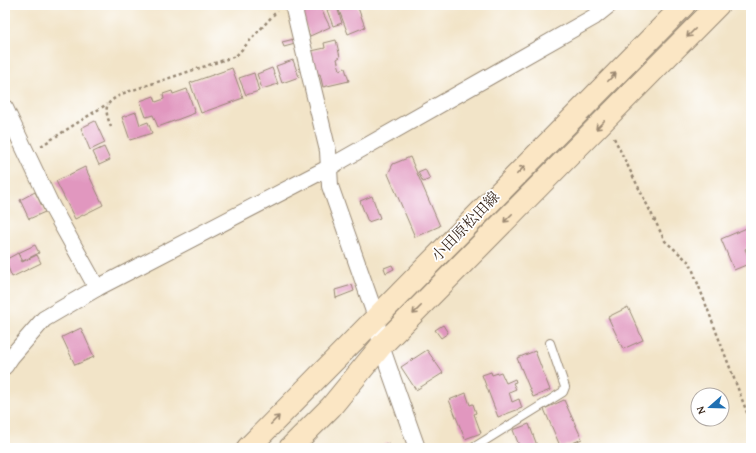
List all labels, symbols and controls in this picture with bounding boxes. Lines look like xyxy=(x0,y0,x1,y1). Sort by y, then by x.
one-way arrow xyxy=(686,28,696,38)
one-way arrow xyxy=(607,72,617,82)
one-way arrow xyxy=(595,120,605,130)
one-way arrow xyxy=(516,165,526,175)
street label: 小田原松田線 xyxy=(426,186,504,266)
one-way arrow xyxy=(503,213,513,223)
one-way arrow xyxy=(412,305,422,315)
north arrow xyxy=(690,387,730,427)
text: N xyxy=(692,404,709,417)
one-way arrow xyxy=(270,415,280,425)

